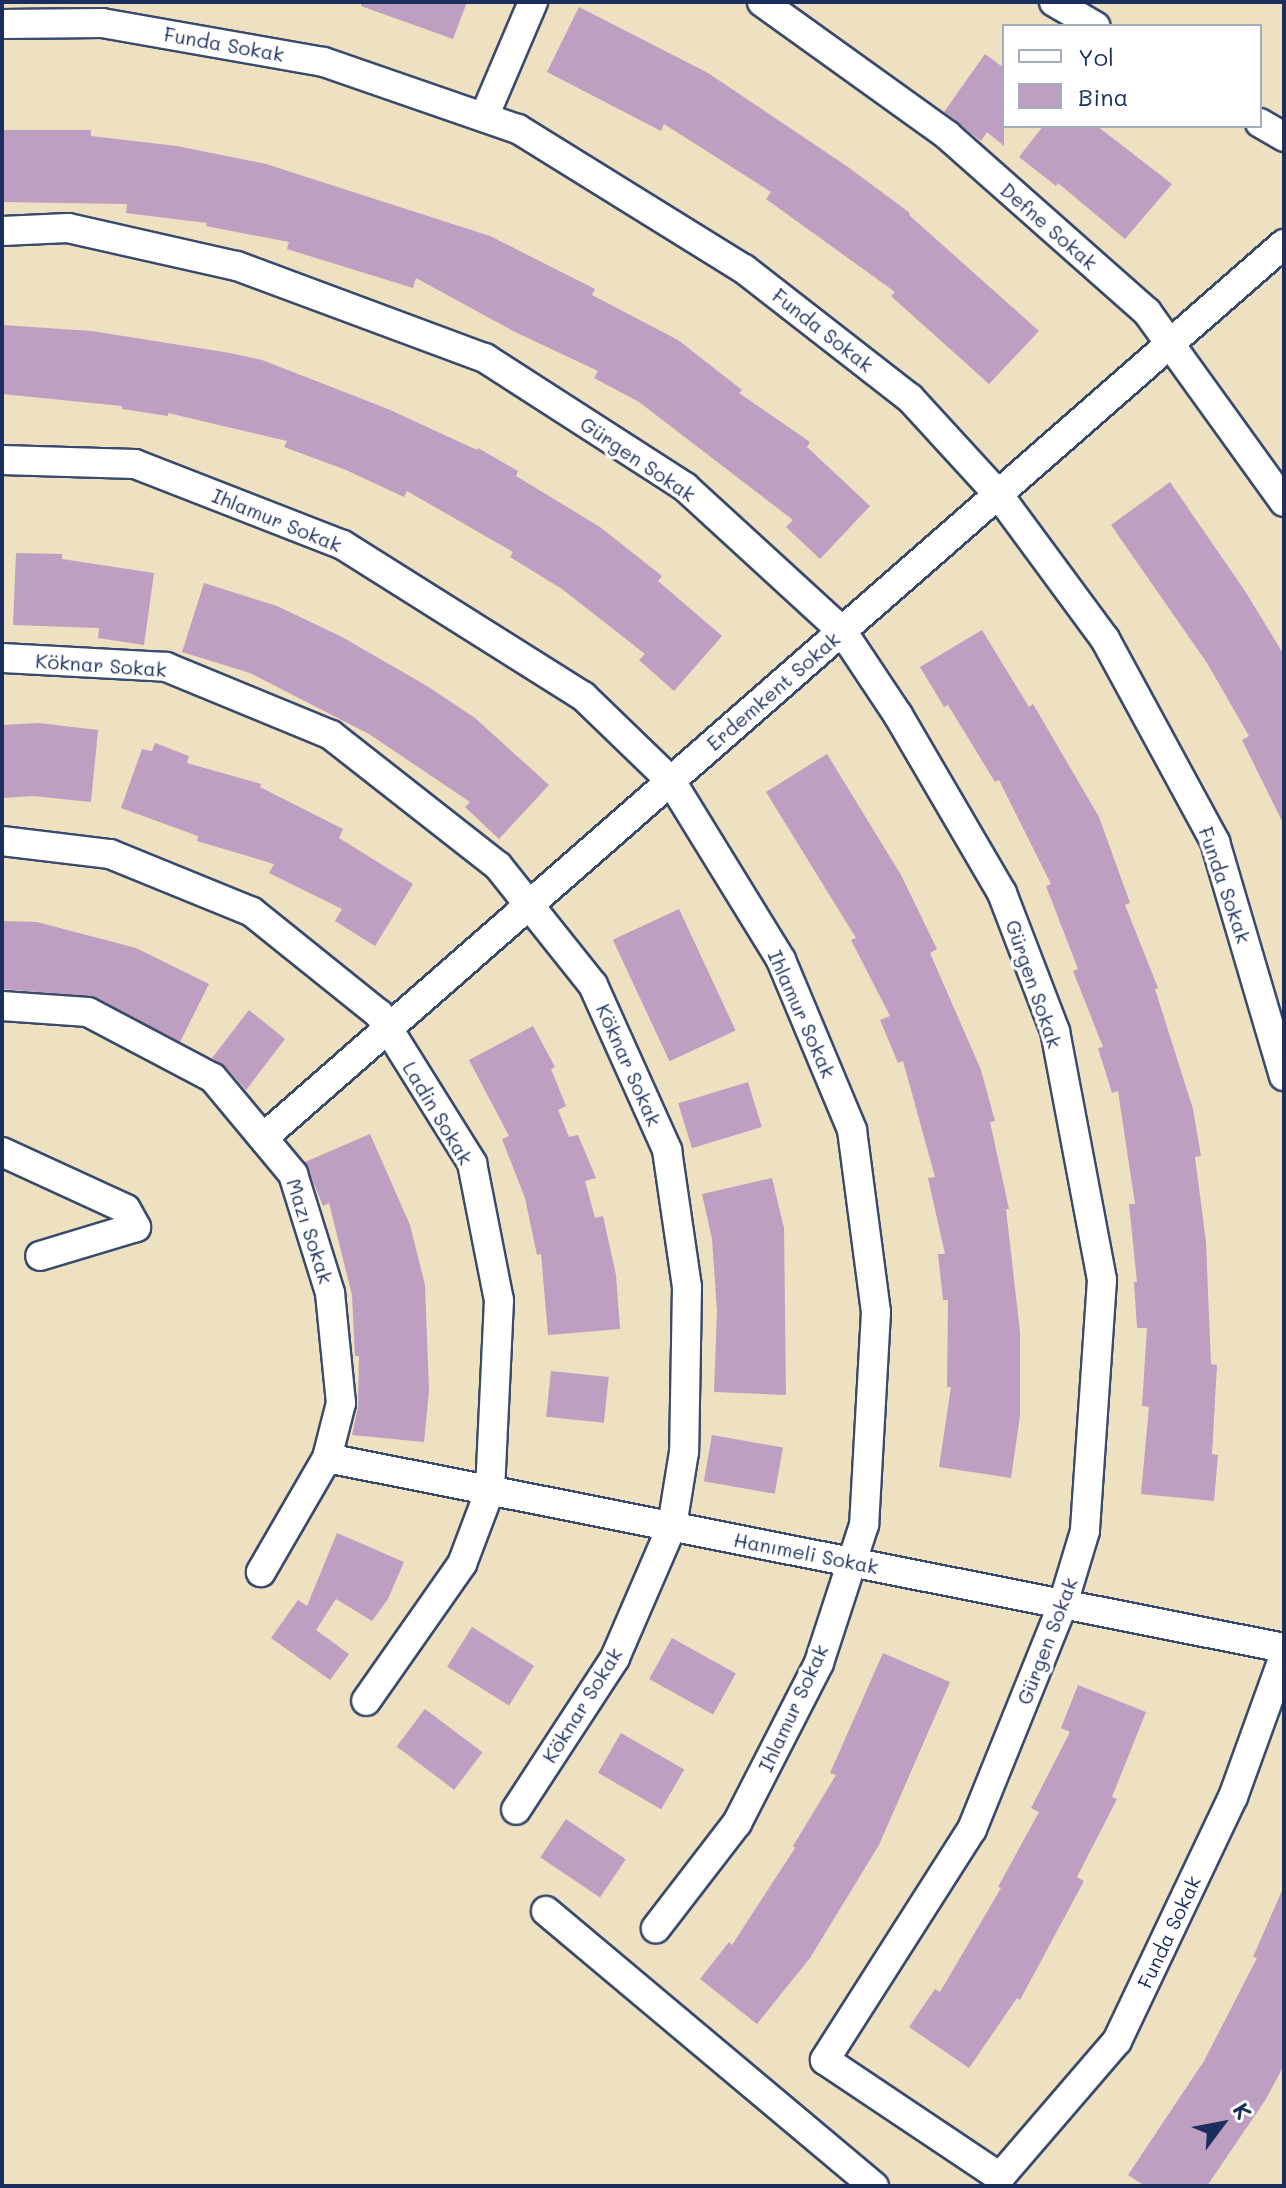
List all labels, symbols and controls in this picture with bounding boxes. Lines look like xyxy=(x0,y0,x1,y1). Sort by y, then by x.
street label: Funda Sokak xyxy=(162,22,286,66)
legend xyxy=(1002,24,1262,128)
text: Yol xyxy=(1078,41,1114,72)
text: Bina xyxy=(1078,81,1129,112)
street label: Defne Sokak xyxy=(996,177,1102,275)
street label: Funda Sokak xyxy=(768,283,878,377)
street label: Gürgen Sokak xyxy=(576,412,700,506)
street label: Ihlamur Sokak xyxy=(209,483,345,557)
street label: Erdemkent Sokak xyxy=(702,627,844,755)
street label: Köknar Sokak xyxy=(35,648,167,682)
street label: Funda Sokak xyxy=(1194,824,1256,946)
street label: Gürgen Sokak xyxy=(1001,917,1067,1051)
street label: Ihlamur Sokak xyxy=(763,946,841,1082)
street label: Köknar Sokak xyxy=(591,1000,667,1130)
street label: Ladin Sokak xyxy=(398,1057,478,1169)
street label: Mazı Sokak xyxy=(282,1175,338,1287)
street label: Hanımeli Sokak xyxy=(732,1527,880,1579)
street label: Gürgen Sokak xyxy=(1012,1574,1082,1708)
street label: Ihlamur Sokak xyxy=(753,1641,833,1775)
street label: Köknar Sokak xyxy=(537,1643,627,1767)
street label: Funda Sokak xyxy=(1132,1872,1206,1992)
north arrow xyxy=(1182,2084,1262,2164)
text: K xyxy=(1227,2097,1259,2125)

